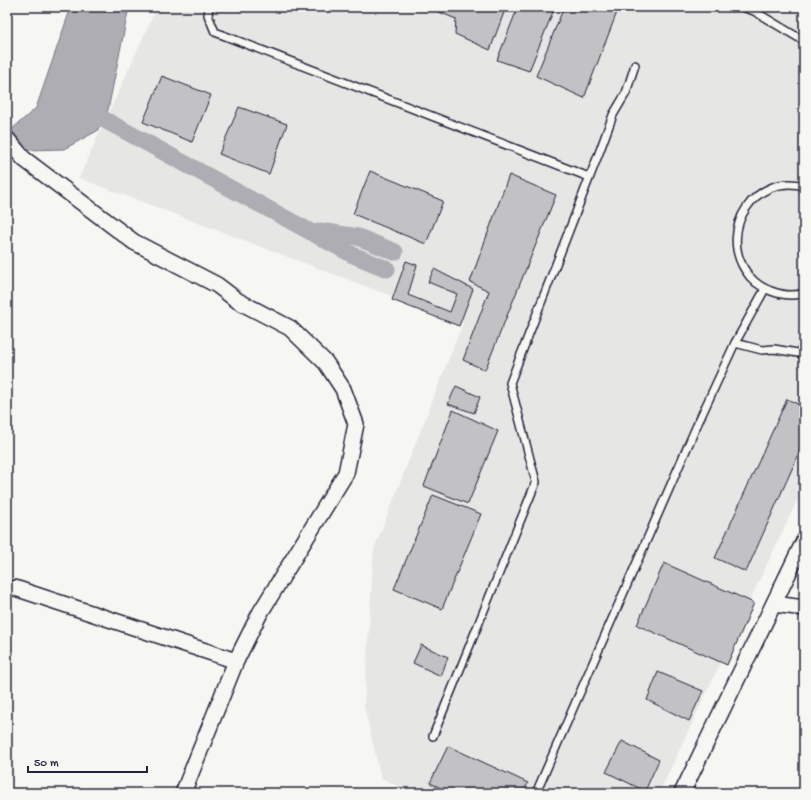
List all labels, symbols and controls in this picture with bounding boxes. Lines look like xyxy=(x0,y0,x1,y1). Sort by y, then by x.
scale bar xyxy=(28,748,147,774)
text: 50 m xyxy=(34,757,59,771)

